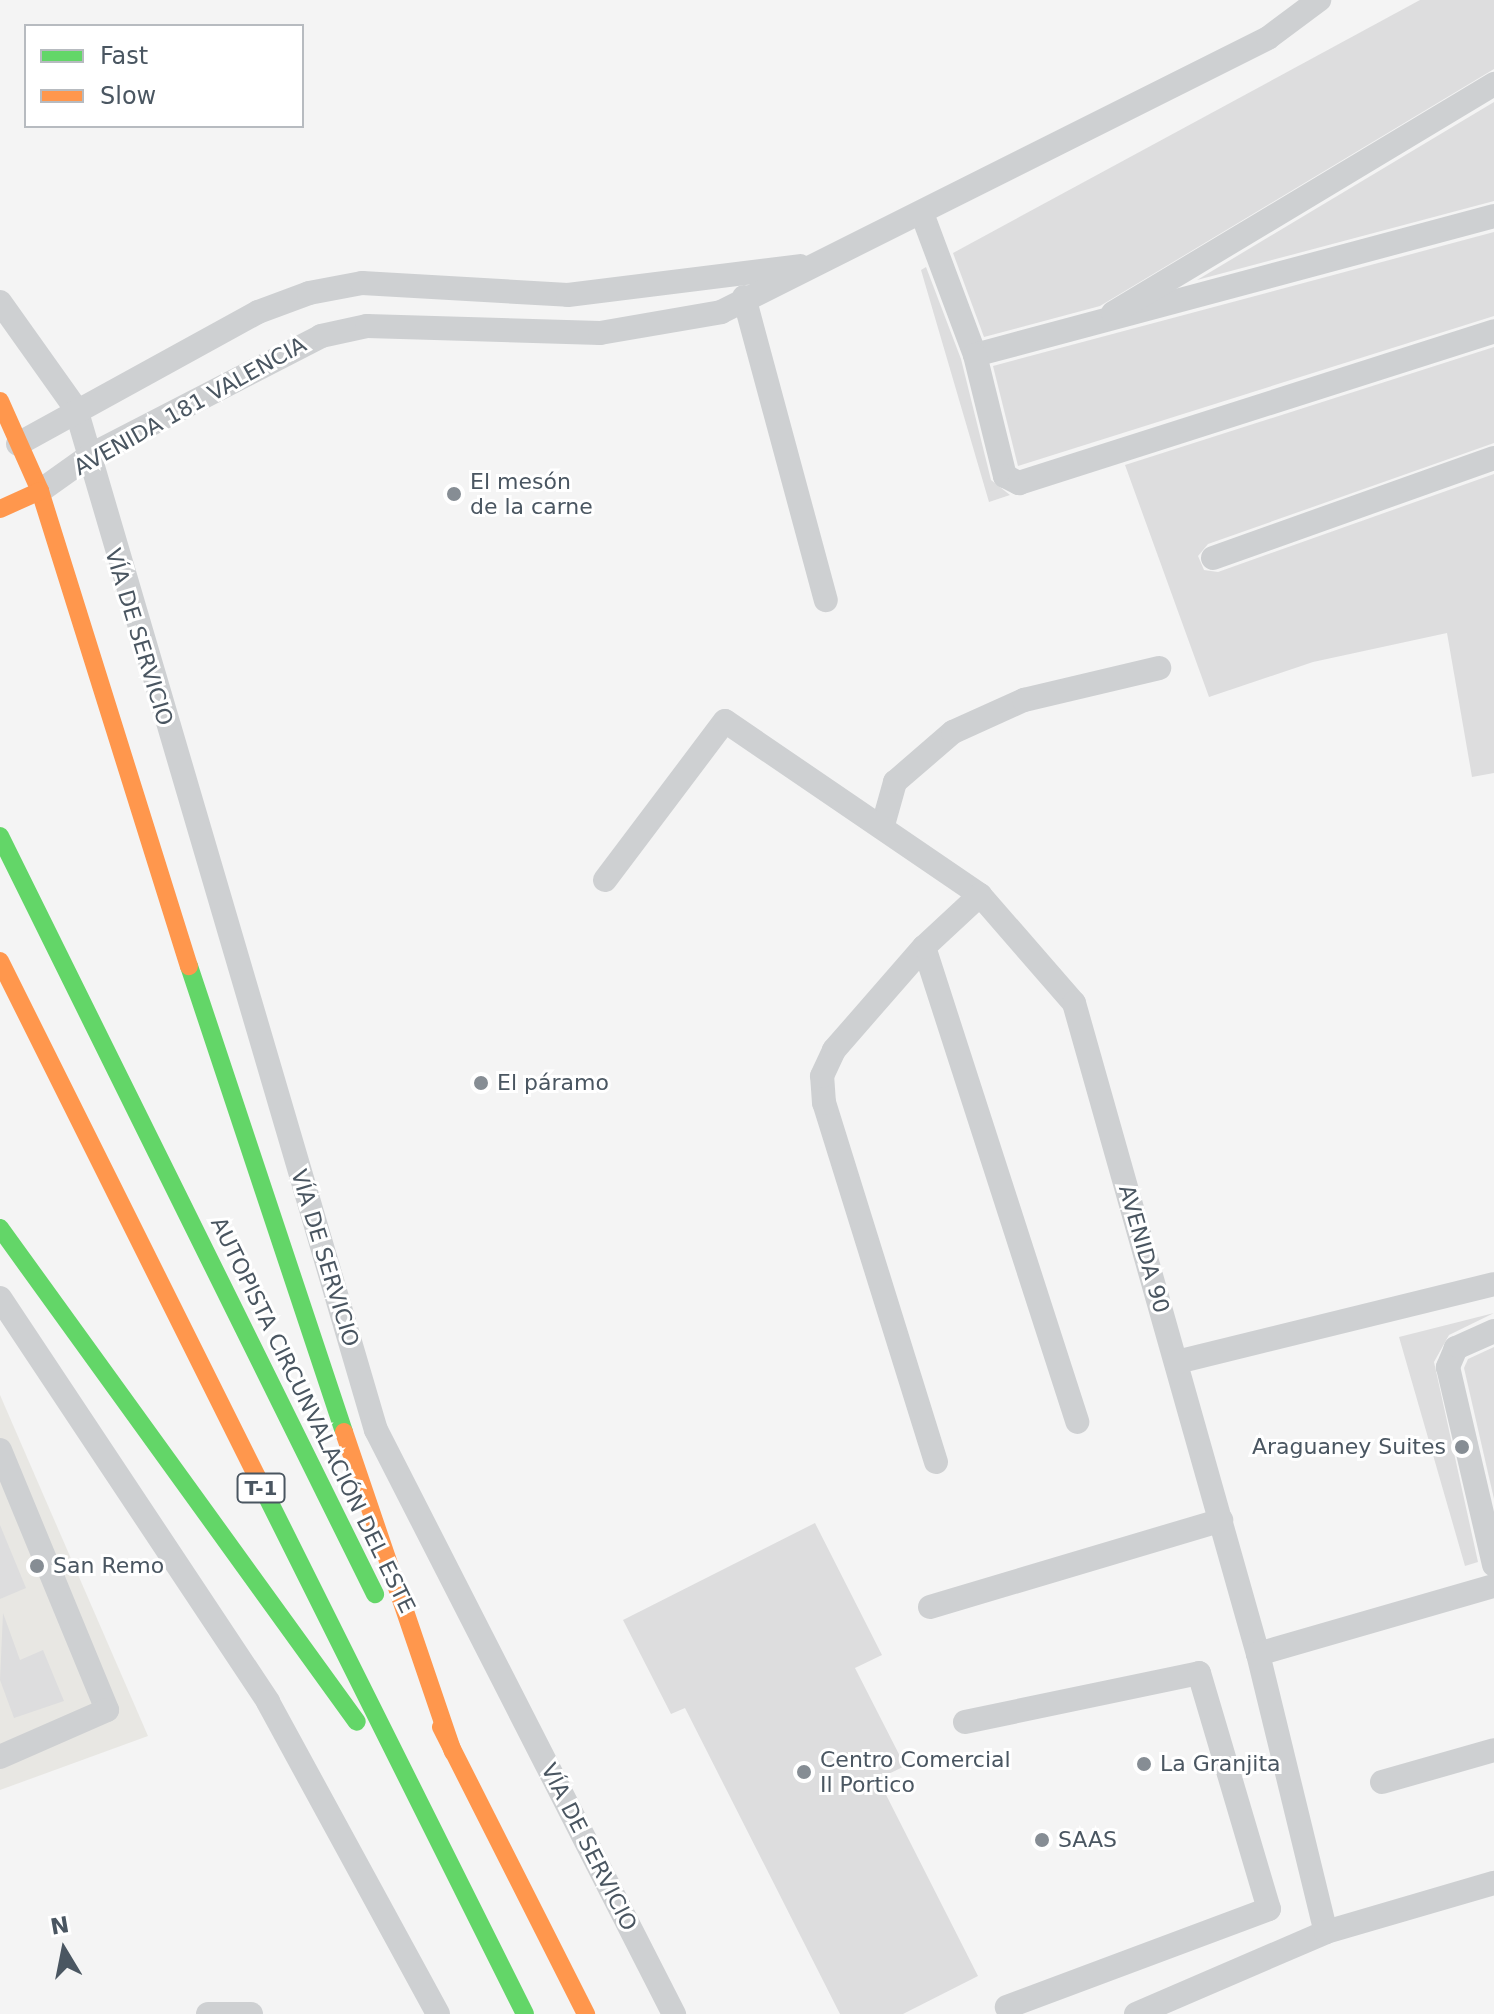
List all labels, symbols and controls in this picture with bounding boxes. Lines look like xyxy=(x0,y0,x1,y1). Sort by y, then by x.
legend xyxy=(24,24,304,128)
text: Fast xyxy=(100,42,148,70)
text: Slow xyxy=(100,82,156,110)
street label: AVENIDA 181 VALENCIA xyxy=(69,331,311,481)
place label: El mesón de la carne xyxy=(470,468,593,520)
marker: El mesón de la carne xyxy=(445,485,463,503)
street label: VÍA DE SERVICIO xyxy=(99,545,179,729)
place label: El páramo xyxy=(497,1070,609,1096)
marker: El páramo xyxy=(472,1074,490,1092)
street label: VÍA DE SERVICIO xyxy=(285,1166,365,1350)
street label: AVENIDA 90 xyxy=(1113,1182,1175,1316)
street label: AUTOPISTA CIRCUNVALACIÓN DEL ESTE xyxy=(205,1213,421,1617)
place label: Araguaney Suites xyxy=(1252,1434,1446,1460)
marker: Araguaney Suites xyxy=(1453,1438,1471,1456)
road number: T-1 xyxy=(235,1472,287,1504)
place label: San Remo xyxy=(53,1553,164,1579)
marker: San Remo xyxy=(28,1557,46,1575)
place label: Centro Comercial Il Portico xyxy=(820,1746,1011,1798)
place label: La Granjita xyxy=(1160,1751,1281,1777)
marker: La Granjita xyxy=(1135,1755,1153,1773)
street label: VÍA DE SERVICIO xyxy=(535,1759,643,1935)
marker: Centro Comercial Il Portico xyxy=(795,1763,813,1781)
place label: SAAS xyxy=(1058,1827,1117,1853)
marker: SAAS xyxy=(1033,1831,1051,1849)
north arrow xyxy=(24,1910,104,1990)
text: N xyxy=(48,1912,71,1940)

